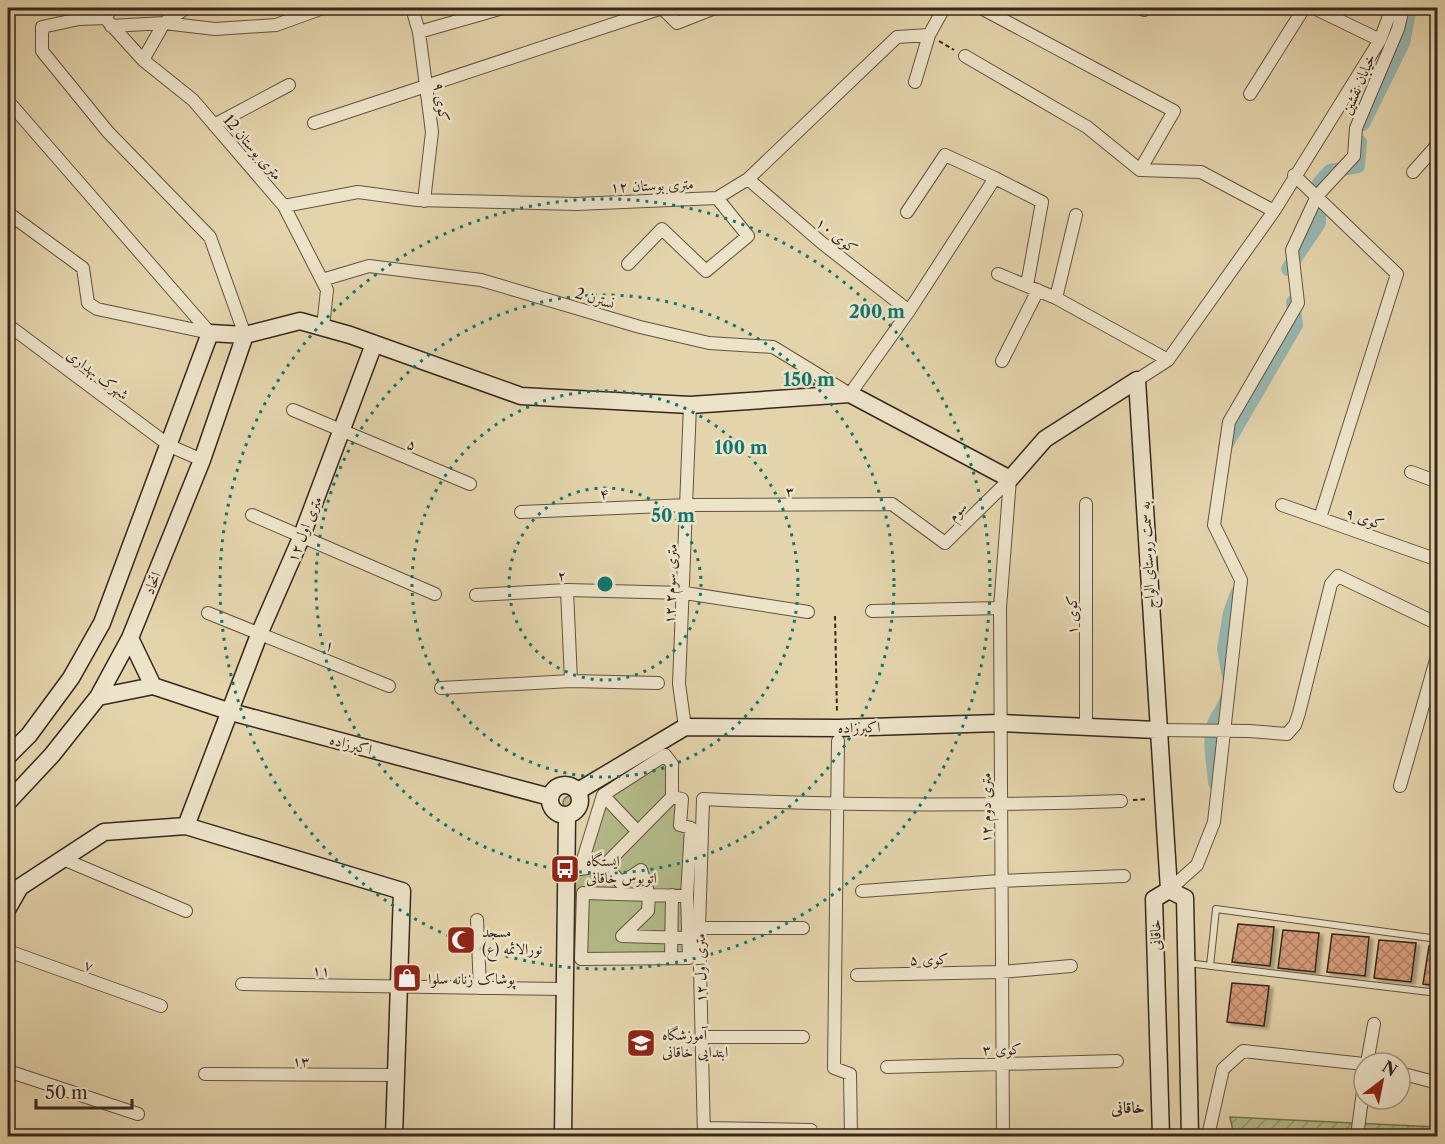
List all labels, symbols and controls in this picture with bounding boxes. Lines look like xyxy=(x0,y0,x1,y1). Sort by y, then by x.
street label: خیابان نقشین xyxy=(1337,51,1379,117)
street label: کوی ۹ xyxy=(430,81,454,123)
street label: 12 متری بوستان xyxy=(219,110,287,184)
street label: ۱۲ متری بوستان xyxy=(610,174,694,196)
street label: کوی ۱۰ xyxy=(812,212,862,258)
street label: نسترن 2 xyxy=(573,283,617,313)
text: 200 m xyxy=(849,301,905,323)
street label: شهرک بهداری xyxy=(63,345,133,404)
text: 150 m xyxy=(783,369,835,391)
street label: ۵ xyxy=(404,434,420,454)
text: 100 m xyxy=(714,437,768,459)
street label: ۳ xyxy=(786,481,794,500)
street label: ۴ xyxy=(599,483,609,503)
street label: ۱۲ متری اول xyxy=(282,493,326,565)
street label: سوم xyxy=(943,497,974,528)
street label: به سمت روستای الواج xyxy=(1135,500,1163,609)
street label: کوی ۹ xyxy=(1343,503,1387,533)
text: 50 m xyxy=(651,505,695,527)
street label: ۱۲ متری سوم۲ xyxy=(659,544,685,625)
street label: ۲ xyxy=(557,565,567,585)
street label: اتحاد xyxy=(139,569,165,597)
centre of rings xyxy=(595,574,615,594)
street label: کوی ۱ xyxy=(1062,595,1081,635)
street label: ۱ xyxy=(322,635,338,655)
street label: اکبرزاده xyxy=(837,717,881,737)
street label: اکبرزاده xyxy=(328,729,374,759)
street label: ۱۲ متری دوم xyxy=(976,773,999,843)
place label: ایستگاه اتوبوس خاقانی xyxy=(586,851,657,887)
bus stop icon: ایستگاه اتوبوس خاقانی xyxy=(549,853,581,885)
street label: خاقانی xyxy=(1145,919,1165,951)
place label: مسجد نورالائمه (ع) xyxy=(482,922,543,962)
mosque icon: مسجد نورالائمه (ع) xyxy=(445,924,477,956)
street label: ۱۲ متری اول xyxy=(690,933,710,1003)
street label: کوی ۵ xyxy=(909,949,949,969)
street label: ۷ xyxy=(82,955,96,975)
street label: ۱۱ xyxy=(312,960,330,980)
shop icon: پوشاک زنانه سلوا xyxy=(391,962,423,994)
place label: پوشاک زنانه سلوا xyxy=(428,969,516,990)
place label: آموزشگاه ابتدایی خاقانی xyxy=(662,1025,728,1062)
school or university icon: آموزشگاه ابتدایی خاقانی xyxy=(625,1027,657,1059)
street label: کوی ۳ xyxy=(982,1039,1022,1059)
street label: ۱۳ xyxy=(292,1051,310,1070)
north arrow xyxy=(1352,1051,1412,1111)
text: N xyxy=(1379,1056,1401,1080)
scale bar xyxy=(36,1072,132,1110)
text: 50 m xyxy=(45,1082,88,1104)
district label: خاقانی xyxy=(1110,1097,1145,1118)

